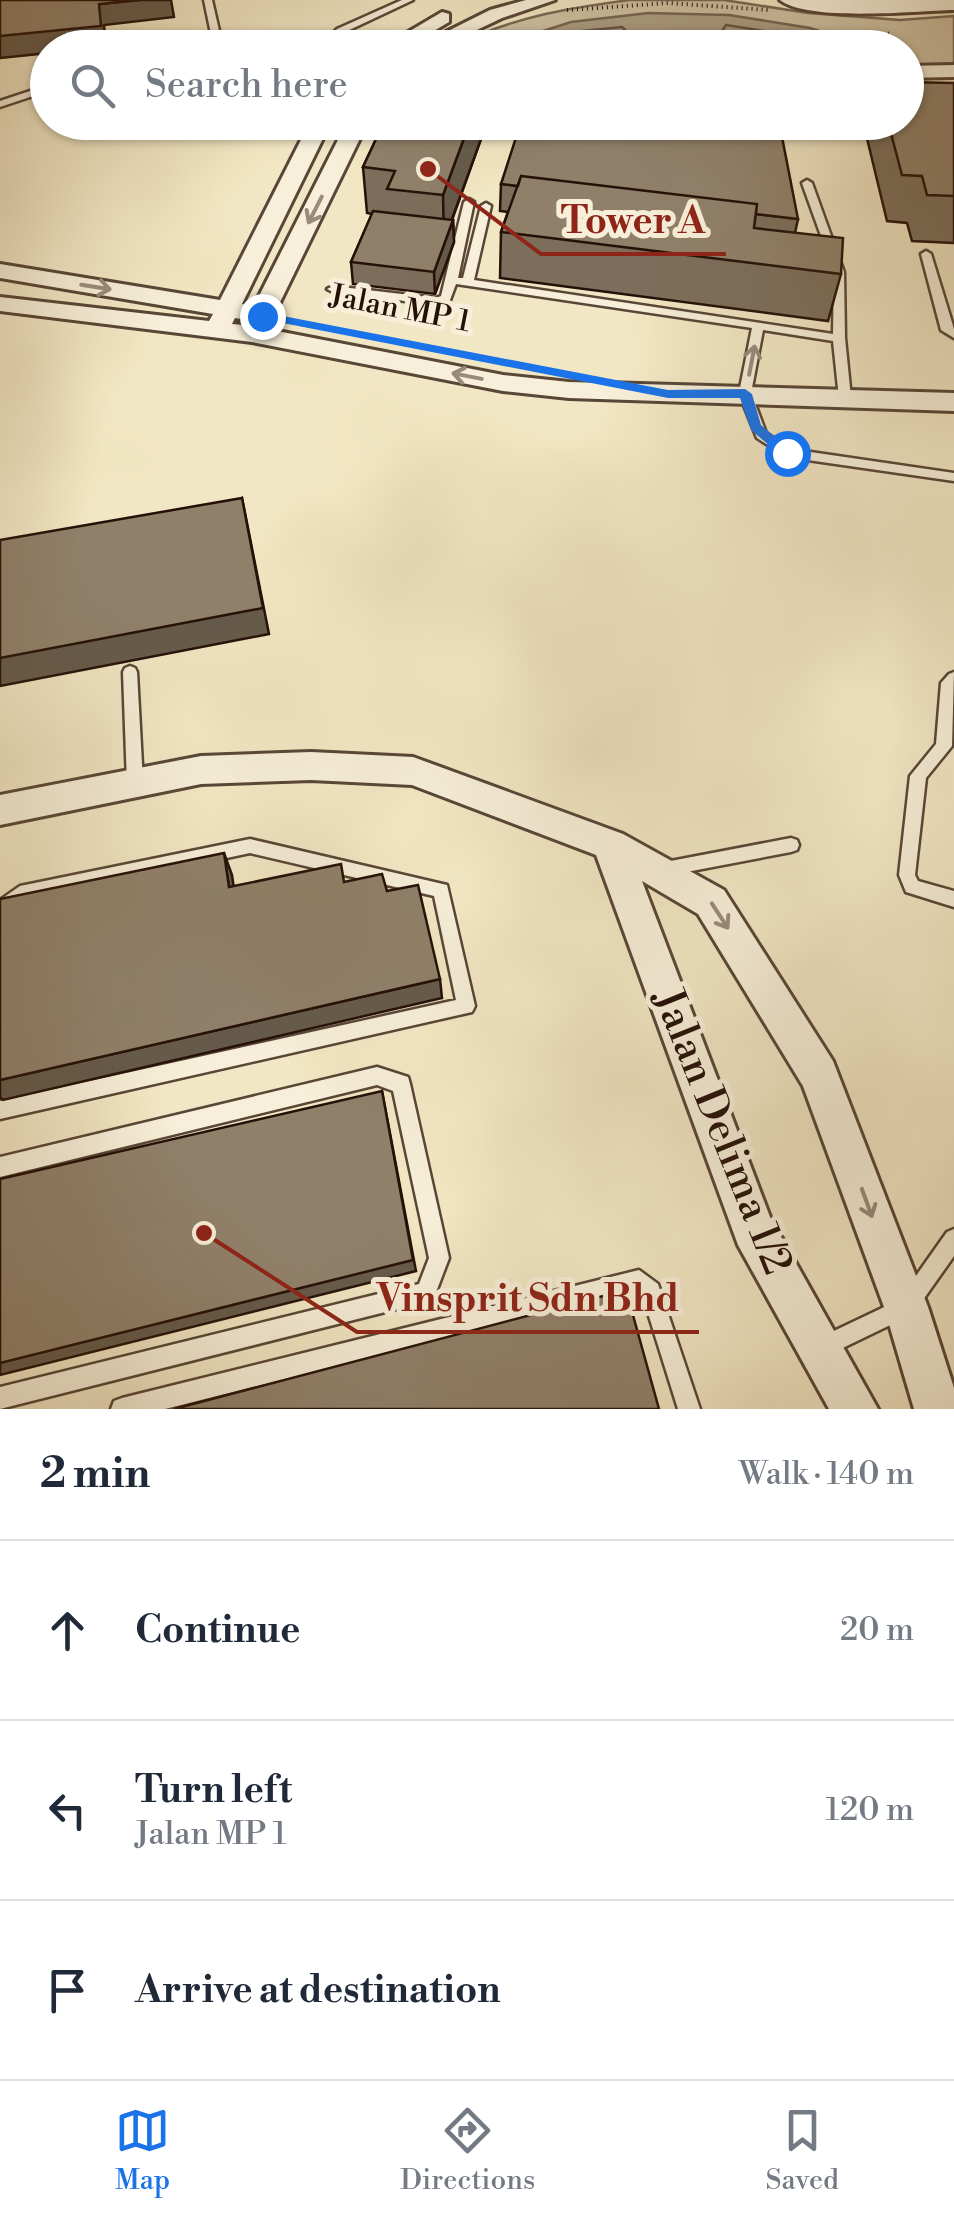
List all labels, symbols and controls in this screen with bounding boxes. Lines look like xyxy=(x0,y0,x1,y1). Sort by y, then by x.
search box xyxy=(30,30,924,140)
icon: search xyxy=(65,58,120,113)
text: Search here xyxy=(145,62,348,109)
callout: Tower A xyxy=(541,186,726,254)
one-way arrow xyxy=(305,194,324,224)
text: Tower A xyxy=(561,198,706,245)
street label: Jalan MP 1 xyxy=(326,277,473,341)
one-way arrow xyxy=(79,278,112,297)
route end xyxy=(240,294,286,340)
one-way arrow xyxy=(743,345,762,377)
one-way arrow xyxy=(451,366,484,385)
route start xyxy=(765,431,811,477)
one-way arrow xyxy=(709,901,730,930)
street label: Jalan Delima 1/2 xyxy=(640,980,803,1283)
one-way arrow xyxy=(859,1187,877,1218)
callout: Vinsprit Sdn Bhd xyxy=(357,1264,699,1332)
text: Vinsprit Sdn Bhd xyxy=(376,1276,679,1323)
text: 2 min xyxy=(40,1448,150,1501)
text: Walk · 140 m xyxy=(739,1454,914,1494)
icon: ahead xyxy=(40,1603,95,1658)
text: Continue xyxy=(135,1607,300,1654)
text: 20 m xyxy=(840,1610,914,1650)
text: Turn left xyxy=(135,1767,292,1814)
icon: left xyxy=(40,1783,95,1838)
text: 120 m xyxy=(825,1790,914,1830)
text: Jalan MP 1 xyxy=(135,1814,287,1854)
icon: arrive xyxy=(40,1963,95,2018)
text: Arrive at destination xyxy=(135,1967,501,2014)
tab: Map xyxy=(115,2103,170,2198)
tab: Directions xyxy=(400,2103,535,2198)
tab: Saved xyxy=(765,2103,839,2198)

